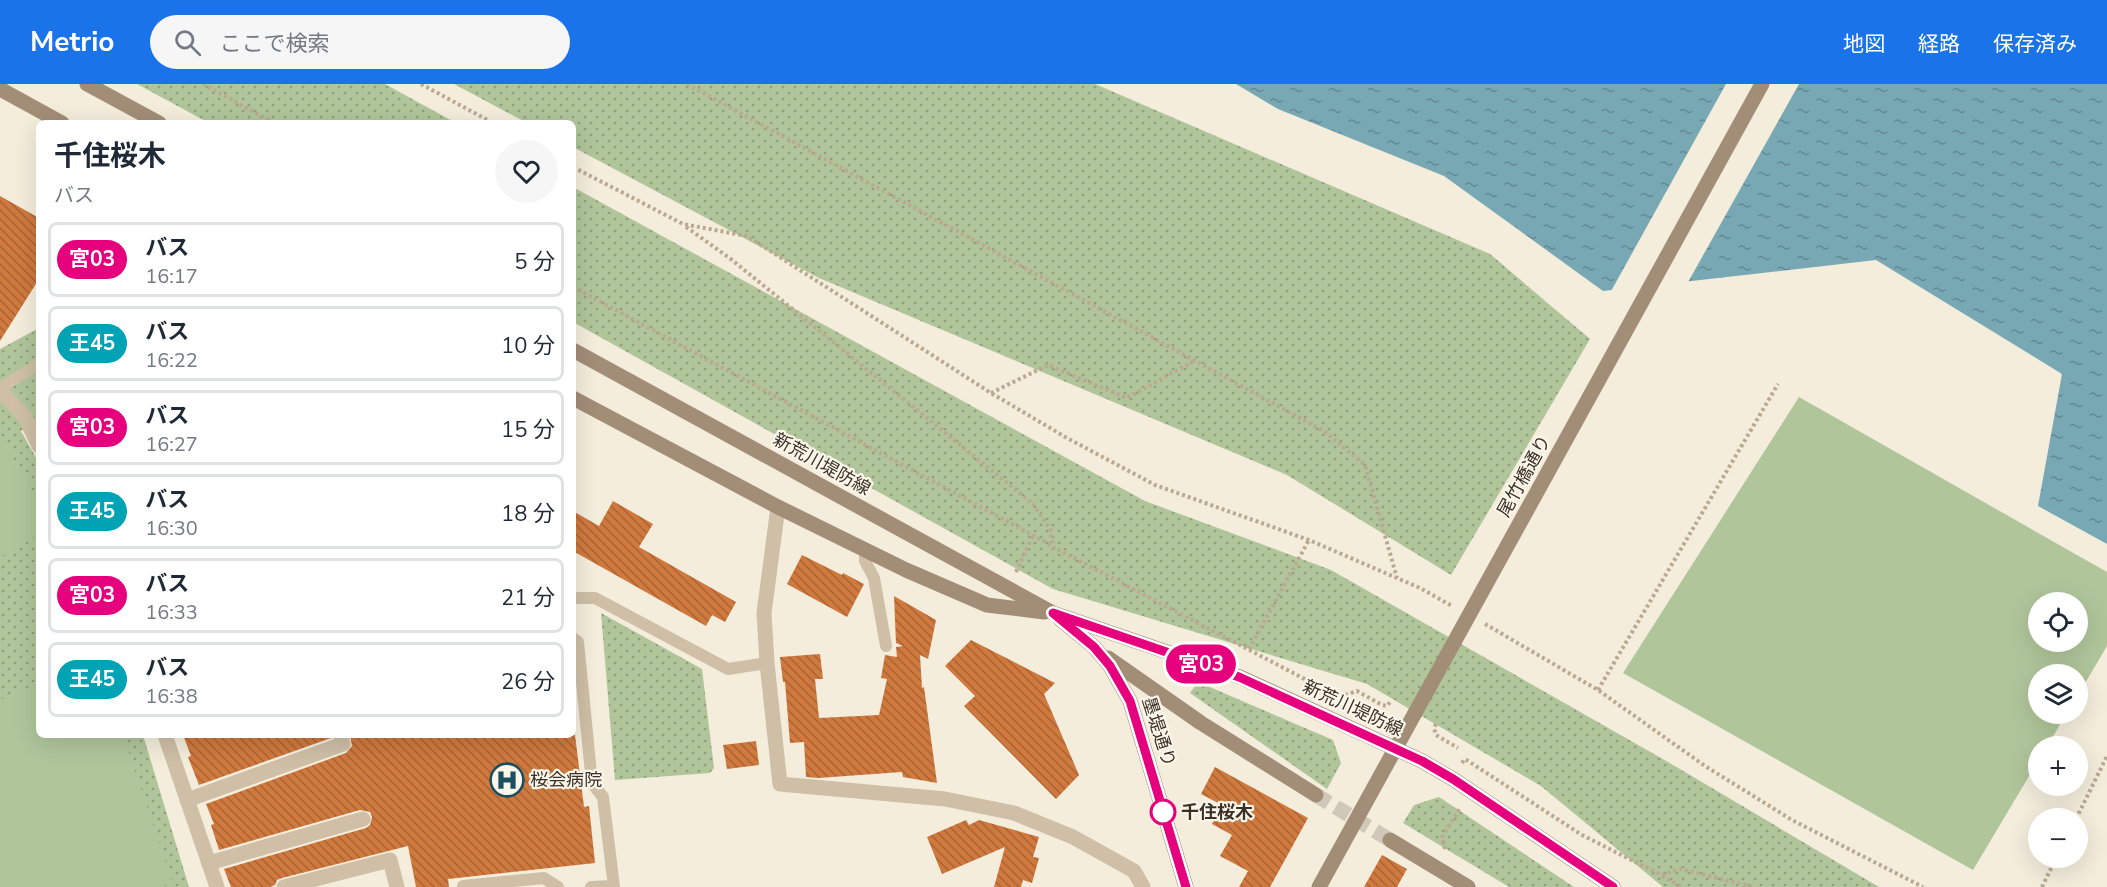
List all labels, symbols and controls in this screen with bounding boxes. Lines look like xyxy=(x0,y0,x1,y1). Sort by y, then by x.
search box xyxy=(150,15,570,69)
text: Metrio xyxy=(30,23,114,61)
icon: search xyxy=(171,26,204,59)
text: ここで検索 xyxy=(219,29,329,59)
text: 地図 xyxy=(1843,30,1885,58)
text: 経路 xyxy=(1918,30,1960,58)
text: 保存済み xyxy=(1993,30,2077,58)
text: 千住桜木 xyxy=(54,137,166,175)
button: heart xyxy=(495,140,558,203)
text: バス xyxy=(54,182,94,209)
text: バス xyxy=(145,233,189,263)
text: 宮03 xyxy=(69,245,115,273)
text: 5 分 xyxy=(514,247,555,277)
text: 16:17 xyxy=(145,263,198,290)
text: バス xyxy=(145,317,189,347)
text: 王45 xyxy=(69,329,115,357)
text: 10 分 xyxy=(501,331,555,361)
text: 16:22 xyxy=(145,347,198,374)
text: バス xyxy=(145,401,189,431)
text: 宮03 xyxy=(69,413,115,441)
text: 15 分 xyxy=(501,415,555,445)
street label: 新荒川堤防線 xyxy=(769,427,875,501)
text: 16:27 xyxy=(145,431,198,458)
street label: 尾竹橋通り xyxy=(1492,431,1556,521)
text: バス xyxy=(145,485,189,515)
text: 王45 xyxy=(69,497,115,525)
text: 18 分 xyxy=(501,499,555,529)
text: 16:30 xyxy=(145,515,198,542)
text: バス xyxy=(145,569,189,599)
text: 宮03 xyxy=(69,581,115,609)
text: 21 分 xyxy=(501,583,555,613)
map controls xyxy=(2028,592,2088,868)
button: locate xyxy=(2028,592,2088,652)
text: 16:33 xyxy=(145,599,198,626)
line badge: 宮03 xyxy=(1166,644,1236,684)
text: 宮03 xyxy=(1178,650,1224,678)
text: バス xyxy=(145,653,189,683)
button: layers xyxy=(2028,664,2088,724)
text: 王45 xyxy=(69,665,115,693)
text: 26 分 xyxy=(501,667,555,697)
street label: 新荒川堤防線 xyxy=(1299,674,1407,742)
text: 16:38 xyxy=(145,683,198,710)
street label: 墨堤通り xyxy=(1136,694,1182,770)
button: + xyxy=(2028,736,2088,796)
hospital icon: 桜会病院 xyxy=(489,762,525,798)
place label: 桜会病院 xyxy=(530,768,602,792)
marker: 千住桜木 xyxy=(1150,799,1176,825)
place label: 千住桜木 xyxy=(1181,800,1253,824)
button: − xyxy=(2028,808,2088,868)

